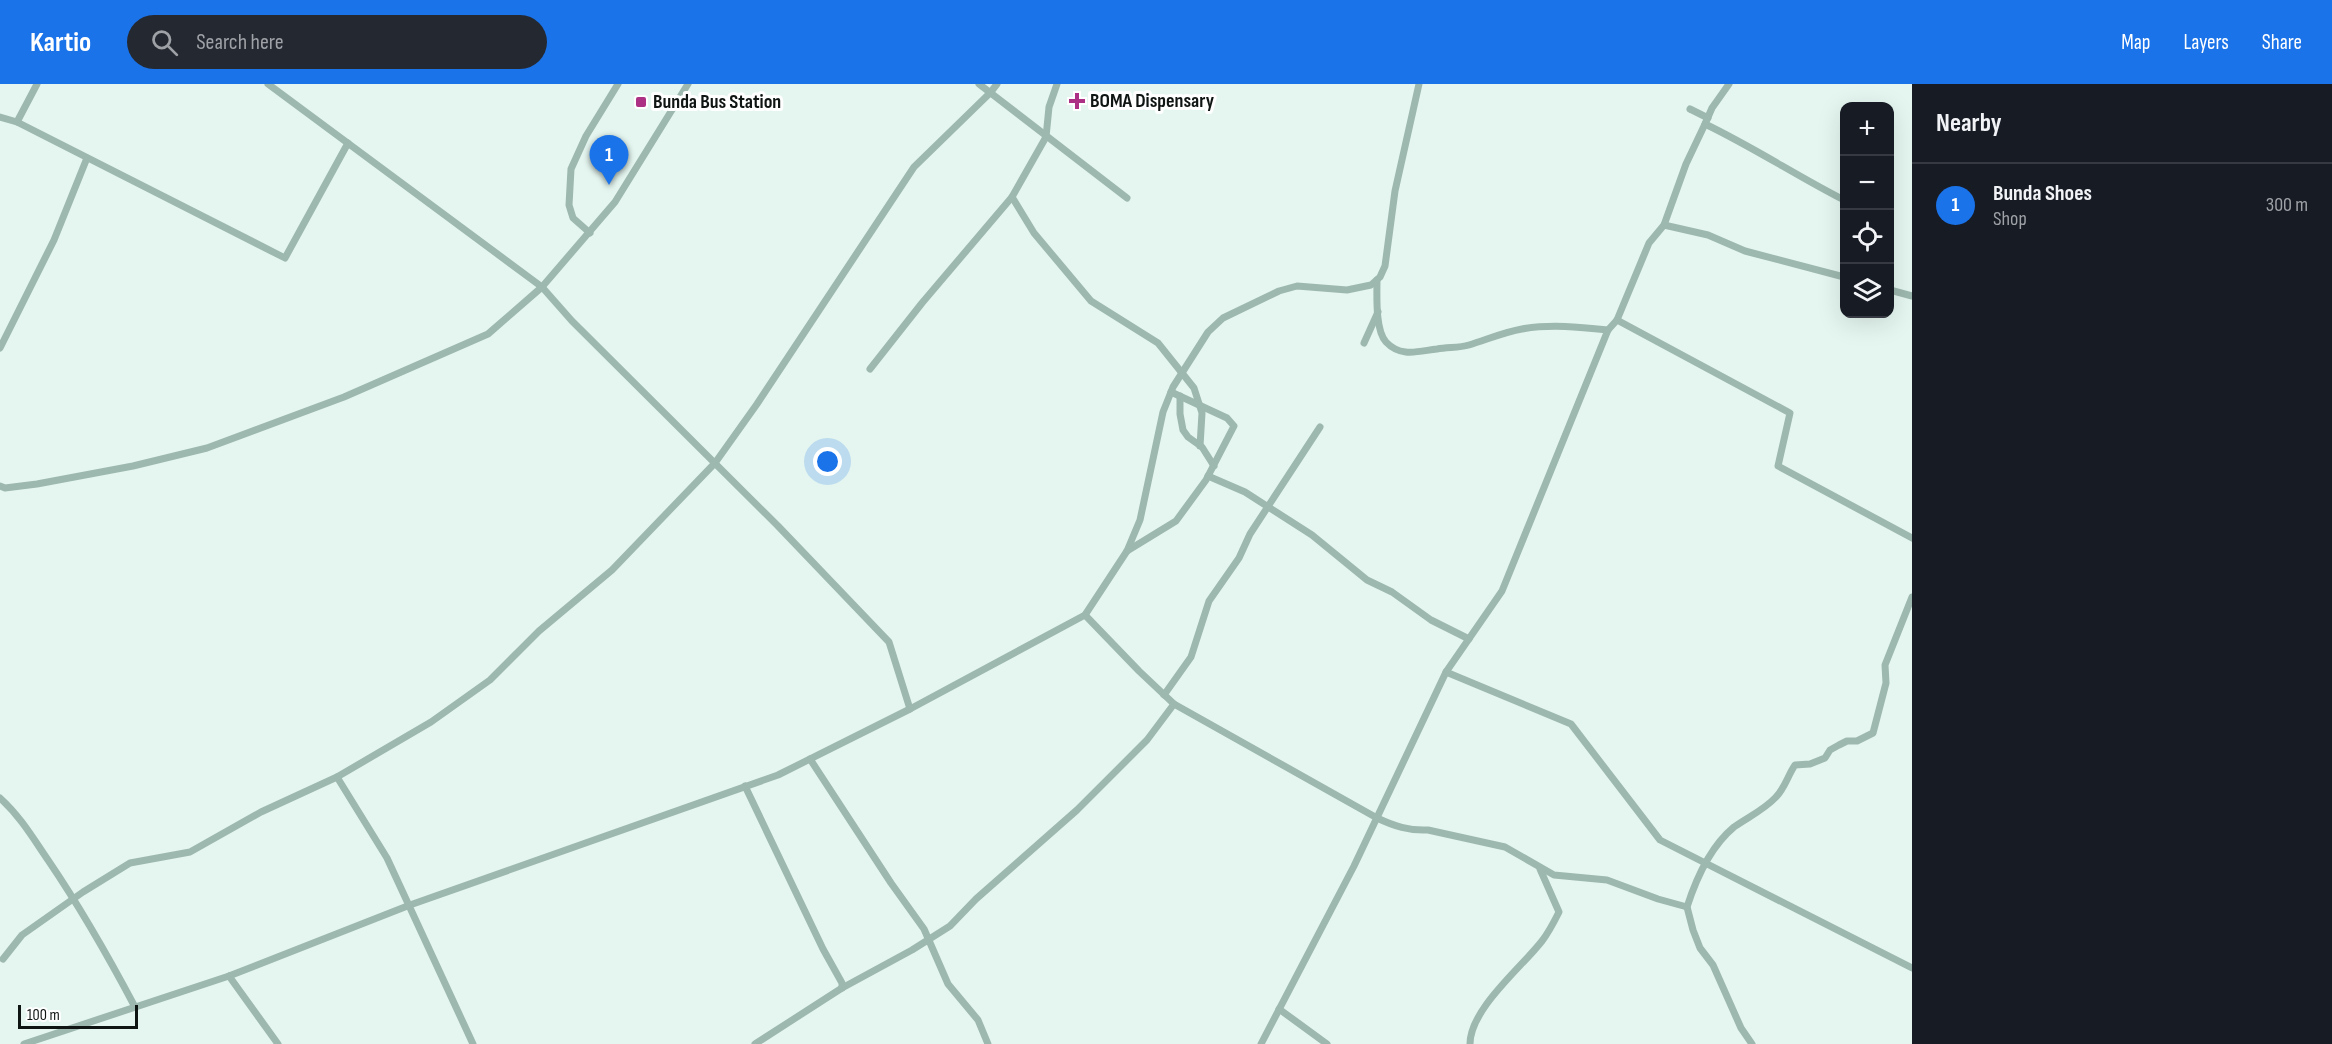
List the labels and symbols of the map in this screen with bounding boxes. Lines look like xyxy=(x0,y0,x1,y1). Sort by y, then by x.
place label: BOMA Dispensary xyxy=(1090,89,1215,113)
place label: Bunda Bus Station xyxy=(653,90,781,114)
marker: BOMA Dispensary xyxy=(1068,92,1086,110)
marker: Bunda Bus Station xyxy=(634,95,648,109)
pin: 1 xyxy=(590,135,628,185)
your location xyxy=(813,447,842,476)
scale bar xyxy=(18,1002,138,1030)

